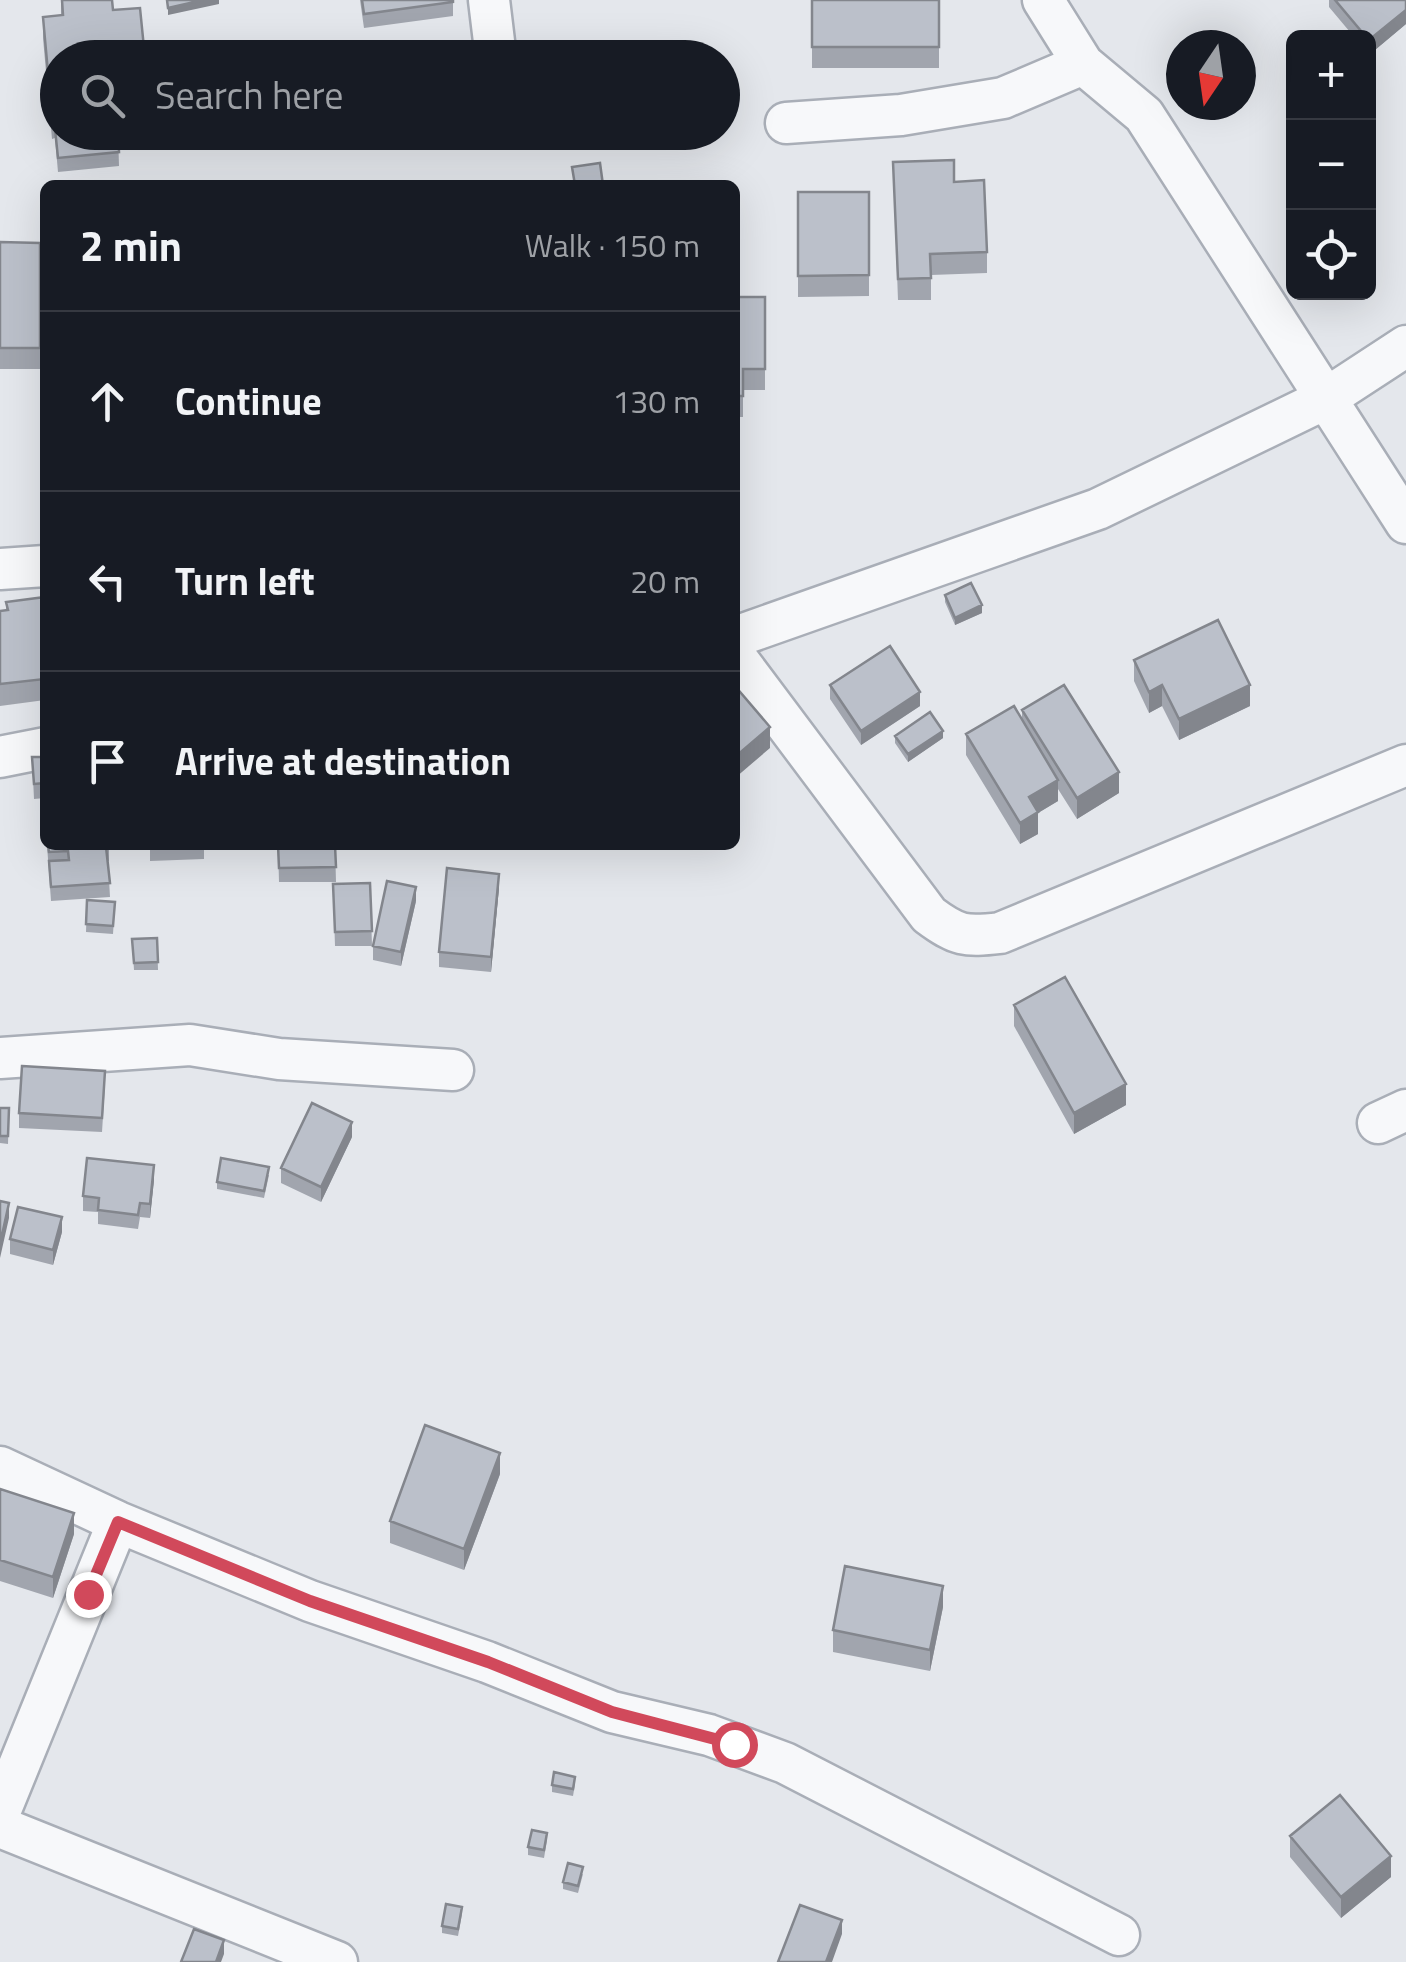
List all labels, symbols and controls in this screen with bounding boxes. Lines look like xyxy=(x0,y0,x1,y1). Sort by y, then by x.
north arrow xyxy=(1166,30,1256,120)
map controls xyxy=(1286,30,1376,300)
button: + xyxy=(1286,30,1376,120)
search box xyxy=(40,40,740,150)
text: Search here xyxy=(155,66,343,124)
icon: search xyxy=(75,68,130,123)
button: − xyxy=(1286,120,1376,210)
button: locate xyxy=(1286,210,1376,300)
text: 2 min xyxy=(80,213,182,277)
text: Walk · 150 m xyxy=(525,221,700,269)
text: Continue xyxy=(175,372,322,430)
icon: ahead xyxy=(80,374,135,429)
text: 130 m xyxy=(612,377,700,425)
text: Turn left xyxy=(175,552,315,610)
icon: left xyxy=(80,554,135,609)
text: 20 m xyxy=(630,557,700,605)
text: Arrive at destination xyxy=(175,732,511,790)
icon: arrive xyxy=(80,734,135,789)
route end xyxy=(66,1572,112,1618)
route start xyxy=(712,1722,758,1768)

